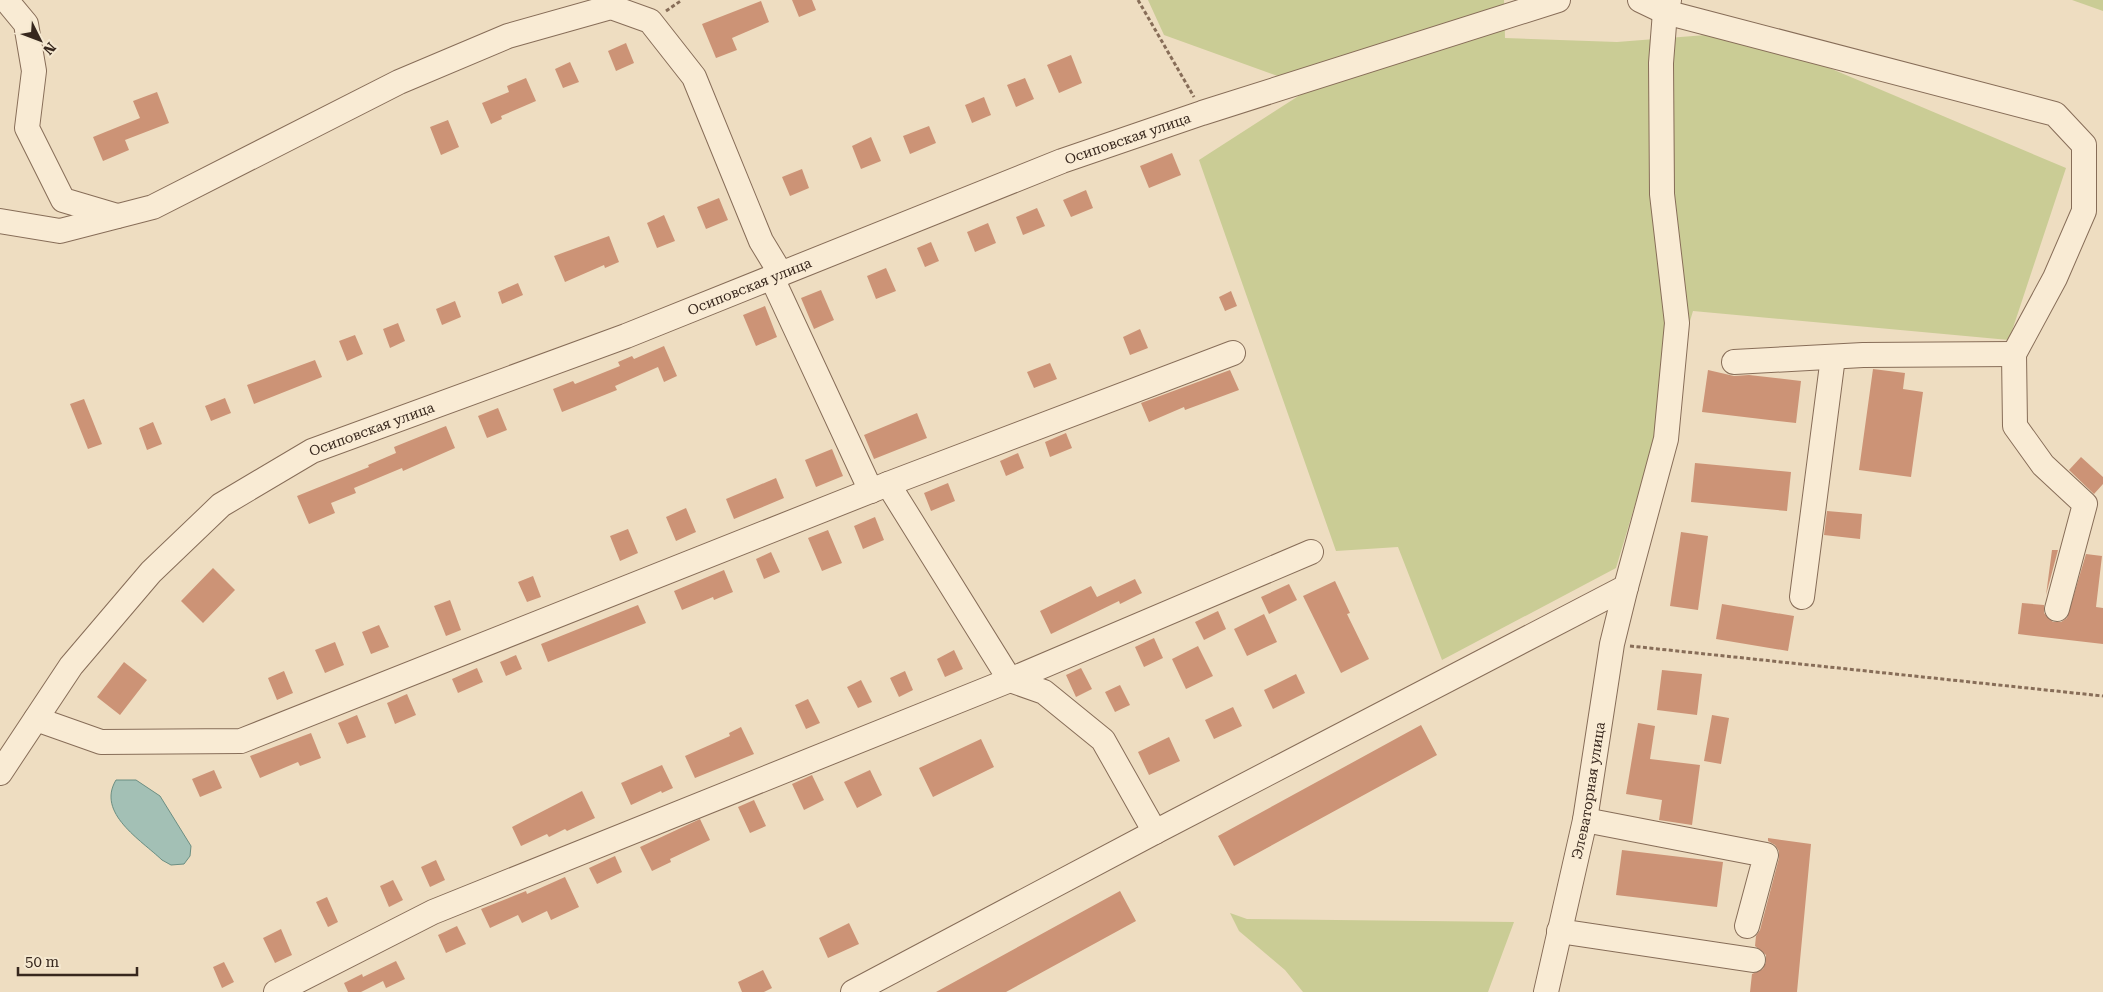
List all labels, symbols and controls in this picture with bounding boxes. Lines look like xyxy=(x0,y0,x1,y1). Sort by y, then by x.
north arrow xyxy=(15,15,65,65)
text: N xyxy=(40,39,59,58)
street label: Осиповская улица xyxy=(1062,109,1193,168)
street label: Осиповская улица xyxy=(685,254,814,318)
street label: Осиповская улица xyxy=(307,399,437,459)
street label: Элеваторная улица xyxy=(1568,720,1608,861)
scale bar xyxy=(18,944,136,976)
text: 50 m xyxy=(25,953,60,971)

